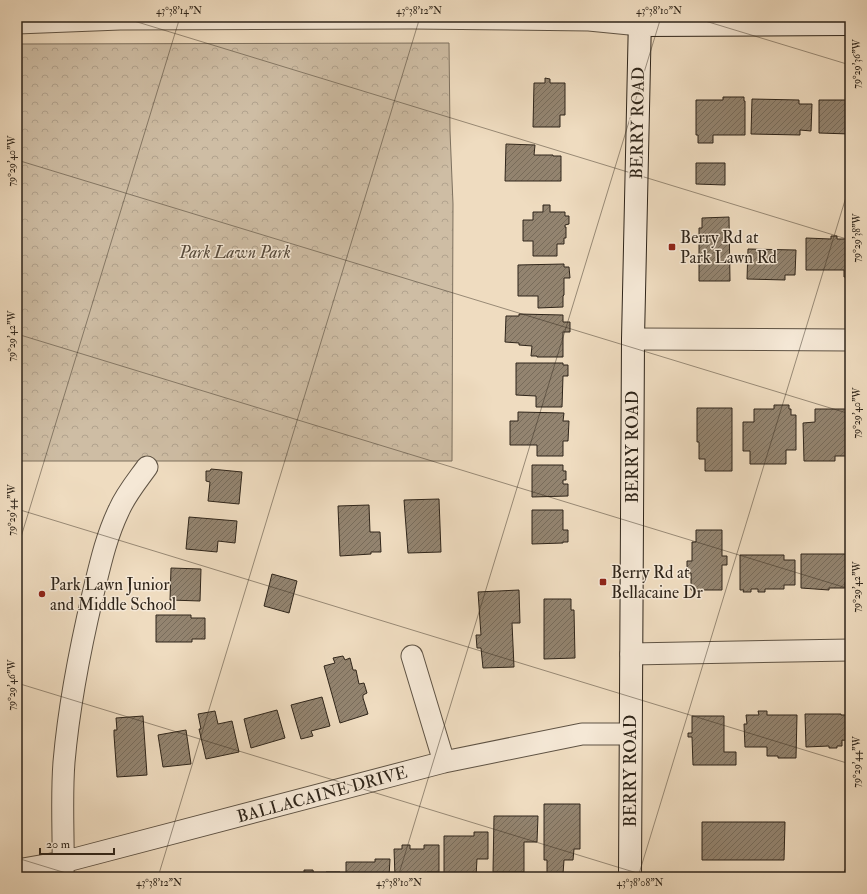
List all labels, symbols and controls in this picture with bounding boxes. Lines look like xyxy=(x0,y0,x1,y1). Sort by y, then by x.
text: 43°38'14"N xyxy=(156,5,202,17)
text: 43°38'12"N xyxy=(396,5,442,17)
text: 43°38'10"N xyxy=(636,5,682,17)
text: 79°29'36"W xyxy=(851,38,863,89)
street label: BERRY ROAD xyxy=(626,67,649,179)
text: 79°29'40"W xyxy=(6,135,18,187)
text: 79°29'38"W xyxy=(851,213,863,263)
place label: Berry Rd at Park Lawn Rd xyxy=(680,227,778,268)
park label: Park Lawn Park xyxy=(178,242,291,263)
marker: Berry Rd at Park Lawn Rd xyxy=(667,242,677,252)
text: 79°29'42"W xyxy=(6,310,18,362)
text: 79°29'40"W xyxy=(851,387,863,439)
street label: BERRY ROAD xyxy=(622,391,643,503)
text: 79°29'44"W xyxy=(6,484,18,536)
text: 79°29'42"W xyxy=(851,561,863,613)
place label: Berry Rd at Bellacaine Dr xyxy=(611,562,704,603)
place label: Park Lawn Junior and Middle School xyxy=(50,574,177,615)
marker: Berry Rd at Bellacaine Dr xyxy=(598,577,608,587)
marker: Park Lawn Junior and Middle School xyxy=(37,589,47,599)
text: 79°29'46"W xyxy=(6,659,18,710)
street label: BERRY ROAD xyxy=(620,715,641,827)
text: 79°29'44"W xyxy=(851,736,863,788)
street label: BALLACAINE DRIVE xyxy=(235,762,410,827)
scale bar xyxy=(40,830,114,856)
text: 20 m xyxy=(46,837,71,852)
text: 43°38'12"N xyxy=(136,877,182,889)
text: 43°38'10"N xyxy=(376,877,422,889)
text: 43°38'08"N xyxy=(617,877,664,889)

